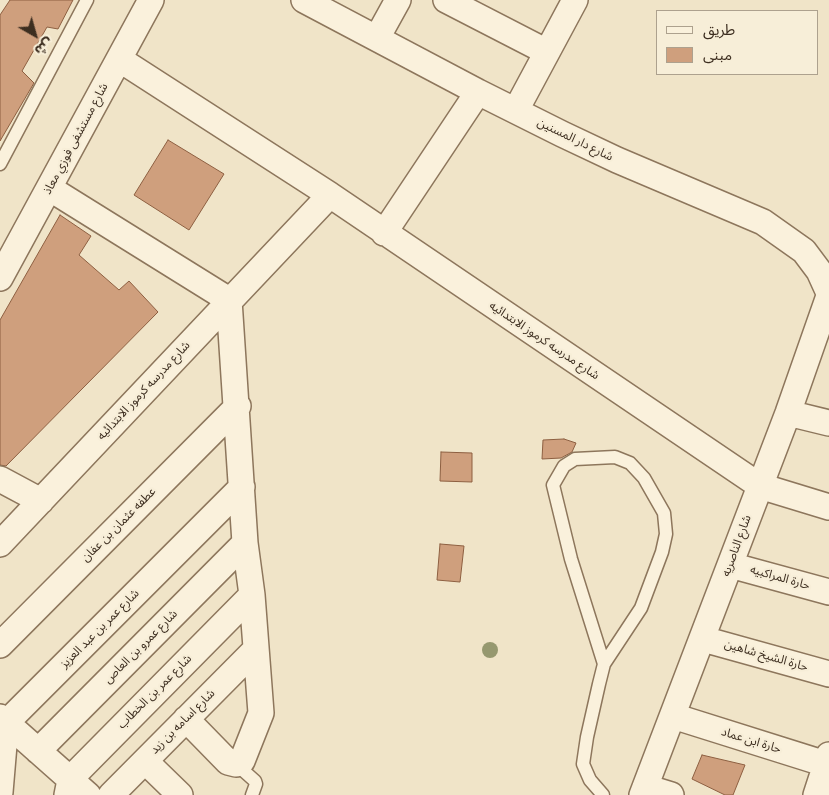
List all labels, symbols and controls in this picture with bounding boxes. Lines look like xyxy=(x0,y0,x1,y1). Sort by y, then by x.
north arrow xyxy=(10,10,60,60)
legend xyxy=(656,10,819,75)
text: طريق xyxy=(703,19,735,40)
text: ش xyxy=(31,33,58,61)
text: مبنى xyxy=(703,44,732,65)
street label: شارع مستشفى فوزي معاذ xyxy=(41,81,111,197)
street label: شارع دار المسنين xyxy=(535,115,615,165)
street label: شارع مدرسه كرموز الابتدائيه xyxy=(486,299,602,383)
street label: شارع مدرسه كرموز الابتدائيه xyxy=(95,339,193,443)
street label: عطفه عثمان بن عفان xyxy=(79,485,159,565)
street label: شارع الناصريه xyxy=(719,513,755,579)
street label: حارة المراكبيه xyxy=(748,563,812,593)
street label: شارع عمر بن عبد العزيز xyxy=(58,587,142,671)
street label: شارع عمرو بن العاص xyxy=(101,607,181,687)
street label: حارة الشيخ شاهين xyxy=(722,637,810,675)
street label: شارع عمر بن الخطاب xyxy=(115,652,195,732)
street label: شارع اسامه بن زيد xyxy=(148,687,218,757)
street label: حارة ابن عماد xyxy=(719,725,783,757)

